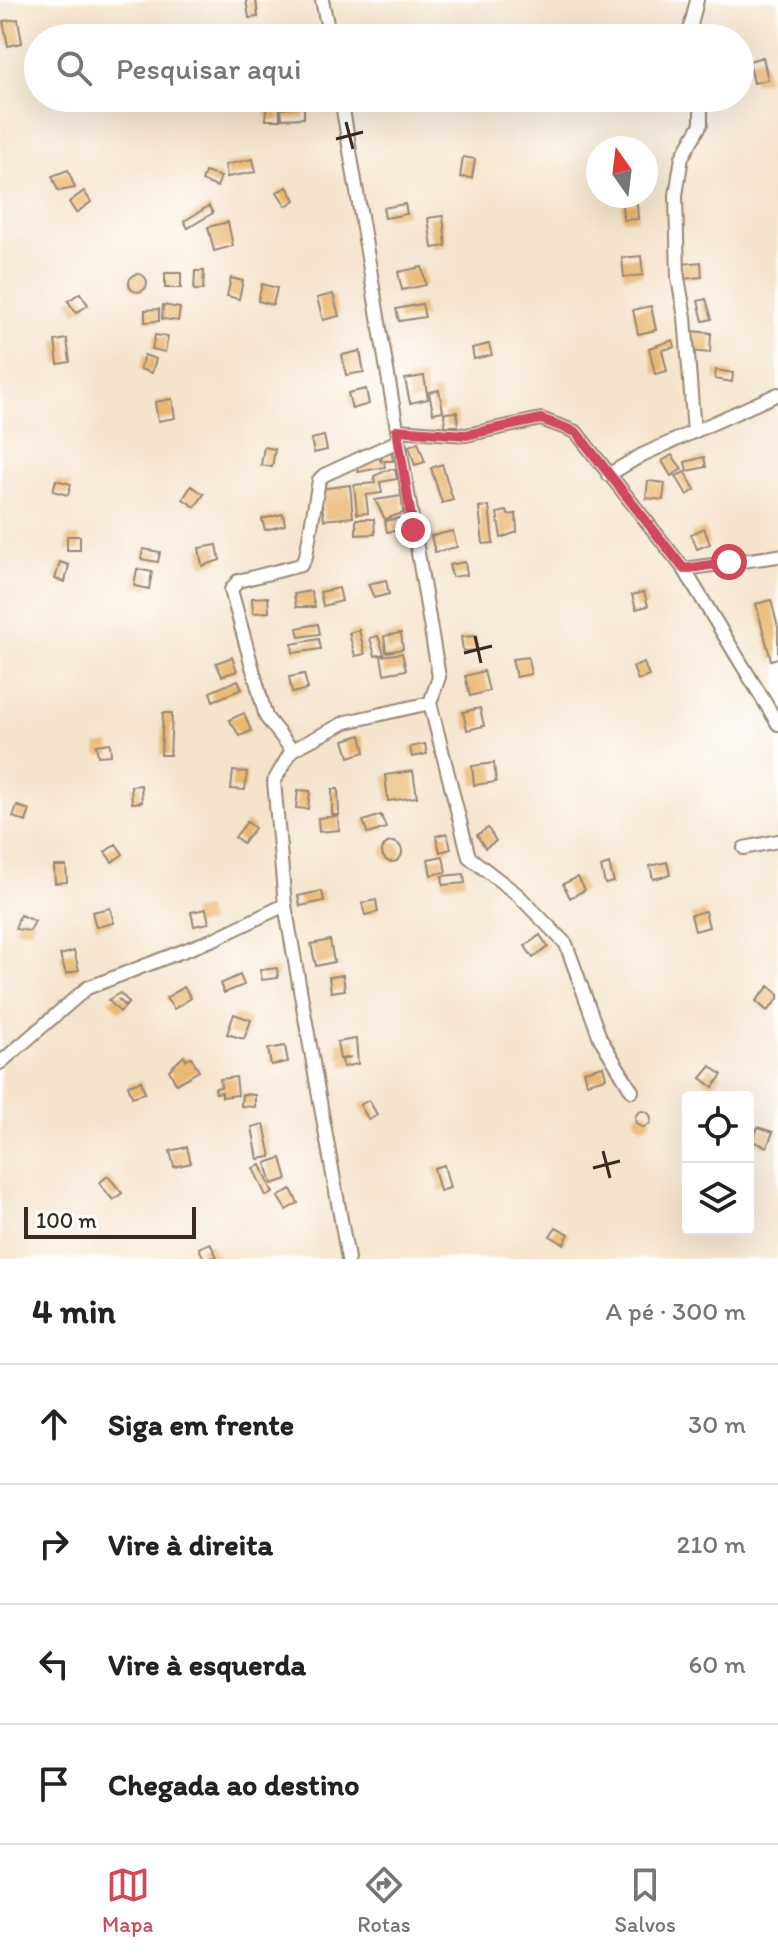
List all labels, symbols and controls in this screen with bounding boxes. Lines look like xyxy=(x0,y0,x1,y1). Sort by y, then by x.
search box xyxy=(24,24,754,112)
icon: search xyxy=(52,46,96,90)
text: Pesquisar aqui xyxy=(116,50,301,87)
north arrow xyxy=(586,136,658,208)
route end xyxy=(395,512,431,548)
route start xyxy=(711,544,747,580)
map controls xyxy=(682,1091,754,1235)
button: locate xyxy=(682,1091,754,1163)
button: layers xyxy=(682,1163,754,1235)
scale bar xyxy=(24,1203,196,1239)
text: 100 m xyxy=(36,1207,97,1234)
text: 4 min xyxy=(32,1291,116,1332)
text: A pé · 300 m xyxy=(605,1295,746,1327)
icon: ahead xyxy=(32,1402,76,1446)
text: Siga em frente xyxy=(108,1406,294,1443)
text: 30 m xyxy=(688,1408,746,1440)
icon: right xyxy=(32,1522,76,1566)
text: Vire à direita xyxy=(108,1526,273,1563)
text: 210 m xyxy=(677,1528,746,1560)
icon: left xyxy=(32,1642,76,1686)
text: Vire à esquerda xyxy=(108,1646,306,1683)
text: 60 m xyxy=(689,1648,746,1680)
icon: arrive xyxy=(32,1762,76,1806)
text: Chegada ao destino xyxy=(108,1766,360,1803)
tab: Mapa xyxy=(102,1863,153,1938)
tab: Rotas xyxy=(357,1863,411,1938)
tab: Salvos xyxy=(615,1863,676,1938)

